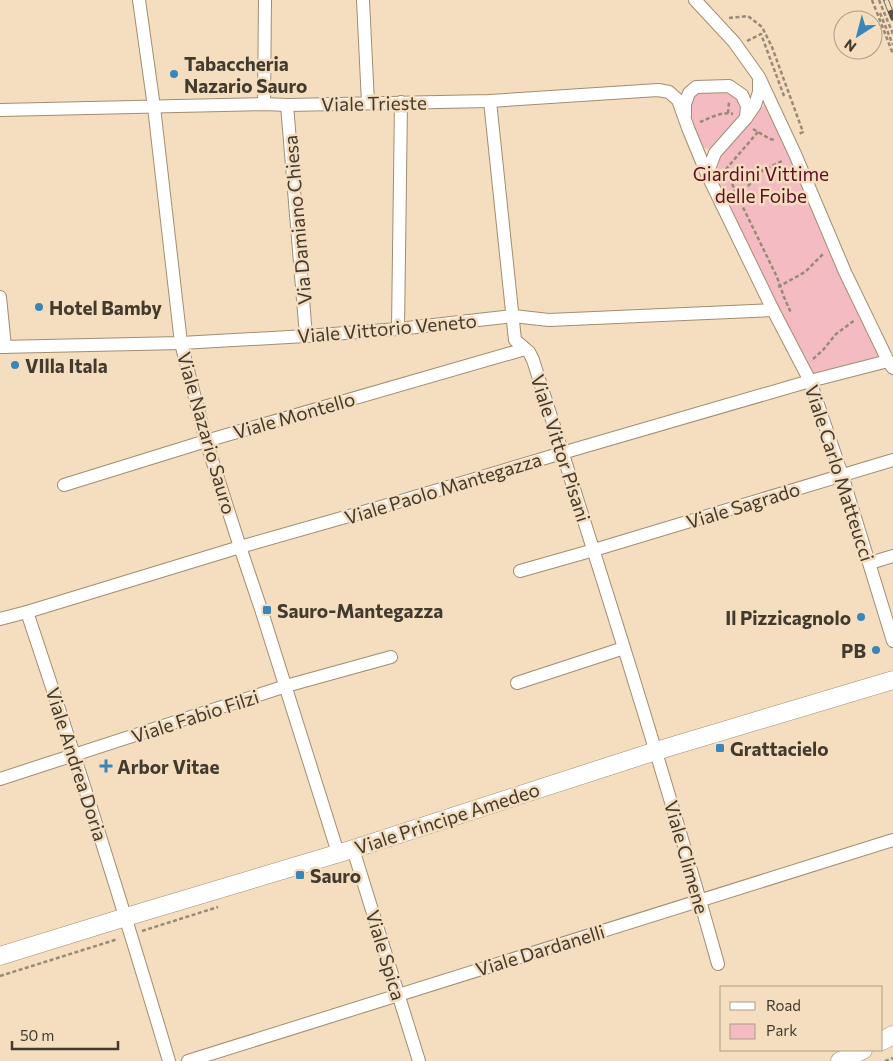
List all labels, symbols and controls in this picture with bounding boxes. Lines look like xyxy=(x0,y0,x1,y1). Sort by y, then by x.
north arrow xyxy=(833,10,883,60)
text: N xyxy=(841,36,859,56)
place label: Tabaccheria Nazario Sauro xyxy=(184,52,307,97)
marker: Tabaccheria Nazario Sauro xyxy=(168,68,180,80)
street label: Viale Trieste xyxy=(321,91,427,115)
street label: Via Damiano Chiesa xyxy=(278,134,316,306)
park label: Giardini Vittime delle Foibe xyxy=(693,162,829,207)
place label: Hotel Bamby xyxy=(49,296,162,319)
marker: Hotel Bamby xyxy=(33,301,45,313)
street label: Viale Vittorio Veneto xyxy=(296,309,478,347)
street label: Viale Nazario Sauro xyxy=(173,349,241,517)
place label: VIlla Itala xyxy=(25,354,108,377)
marker: VIlla Itala xyxy=(9,359,21,371)
street label: Viale Vittor Pisani xyxy=(526,371,596,525)
street label: Viale Carlo Matteucci xyxy=(801,382,879,564)
street label: Viale Montello xyxy=(231,387,357,443)
street label: Viale Paolo Mantegazza xyxy=(342,447,544,529)
street label: Viale Sagrado xyxy=(683,477,803,533)
place label: Sauro-Mantegazza xyxy=(277,599,443,622)
marker: Sauro-Mantegazza xyxy=(261,604,273,616)
place label: Il Pizzicagnolo xyxy=(725,606,851,629)
marker: Il Pizzicagnolo xyxy=(855,611,867,623)
place label: PB xyxy=(841,639,866,662)
marker: PB xyxy=(870,644,882,656)
street label: Viale Andrea Doria xyxy=(41,684,113,844)
street label: Viale Fabio Filzi xyxy=(128,685,262,747)
place label: Grattacielo xyxy=(730,737,829,760)
marker: Grattacielo xyxy=(714,742,726,754)
place label: Arbor Vitae xyxy=(117,755,219,778)
marker: Arbor Vitae xyxy=(99,759,113,773)
street label: Viale Principe Amedeo xyxy=(352,777,542,859)
street label: Viale Climene xyxy=(660,798,714,916)
place label: Sauro xyxy=(310,864,361,887)
marker: Sauro xyxy=(294,869,306,881)
street label: Viale Spica xyxy=(361,907,411,1003)
street label: Viale Dardanelli xyxy=(473,919,607,981)
legend xyxy=(720,986,883,1051)
text: Road xyxy=(766,996,801,1014)
scale bar xyxy=(12,1018,119,1050)
text: Park xyxy=(766,1021,797,1039)
text: 50 m xyxy=(20,1026,54,1044)

